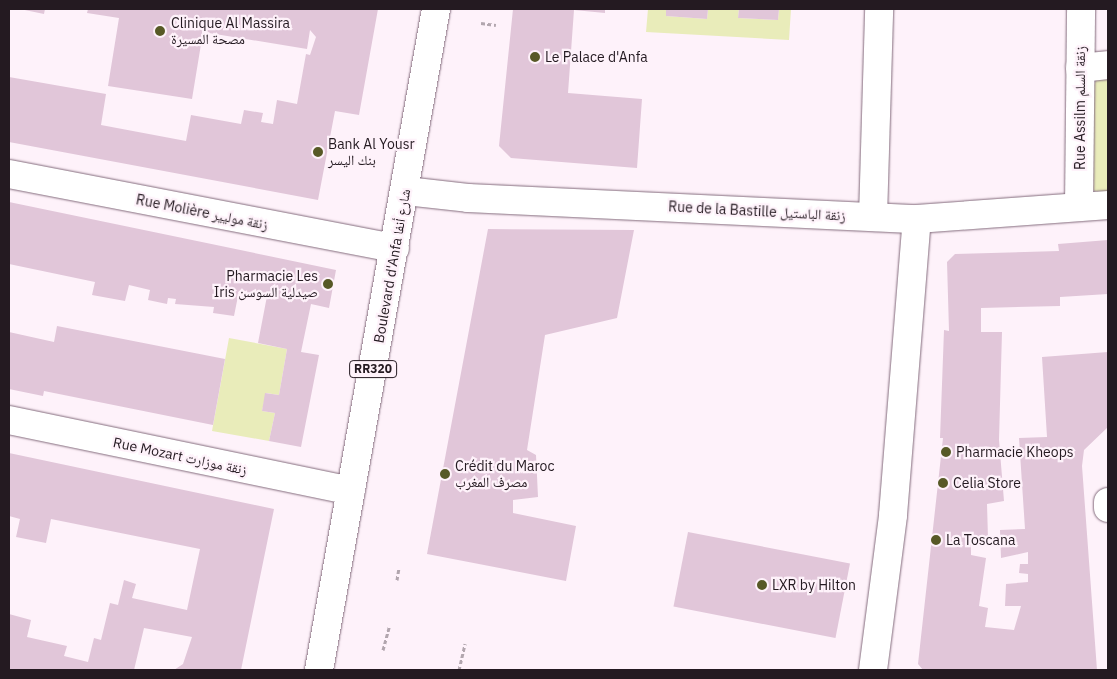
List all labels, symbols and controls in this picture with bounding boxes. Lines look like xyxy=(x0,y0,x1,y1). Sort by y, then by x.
place label: Clinique Al Massira مصحة المسيرة xyxy=(171,15,290,48)
marker: Clinique Al Massira مصحة المسيرة xyxy=(153,24,167,38)
street label: Rue Assilm زنقة السلم xyxy=(1072,46,1088,170)
place label: Le Palace d'Anfa xyxy=(545,49,648,65)
marker: Le Palace d'Anfa xyxy=(529,51,541,63)
place label: Bank Al Yousr بنك اليسر xyxy=(328,136,415,168)
marker: Bank Al Yousr بنك اليسر xyxy=(312,146,324,158)
street label: Boulevard d'Anfa شارع أنفا xyxy=(370,188,414,344)
street label: Rue Molière زنقة موليير xyxy=(135,191,269,233)
street label: Rue de la Bastille زنقة الباستيل xyxy=(668,198,846,224)
place label: Pharmacie Les Iris صيدلية السوسن xyxy=(214,268,318,300)
marker: Pharmacie Les Iris صيدلية السوسن xyxy=(322,278,334,290)
road number: RR320 xyxy=(348,359,398,378)
street label: Rue Mozart زنقة موزارت xyxy=(111,434,249,478)
place label: Pharmacie Kheops xyxy=(956,444,1074,460)
marker: Pharmacie Kheops xyxy=(940,446,952,458)
place label: Crédit du Maroc مصرف المغرب xyxy=(455,458,554,491)
marker: Crédit du Maroc مصرف المغرب xyxy=(439,468,451,480)
place label: Celia Store xyxy=(953,475,1021,491)
marker: Celia Store xyxy=(937,477,949,489)
place label: La Toscana xyxy=(946,532,1015,548)
marker: La Toscana xyxy=(930,534,942,546)
place label: LXR by Hilton xyxy=(772,577,856,593)
marker: LXR by Hilton xyxy=(756,579,768,591)

